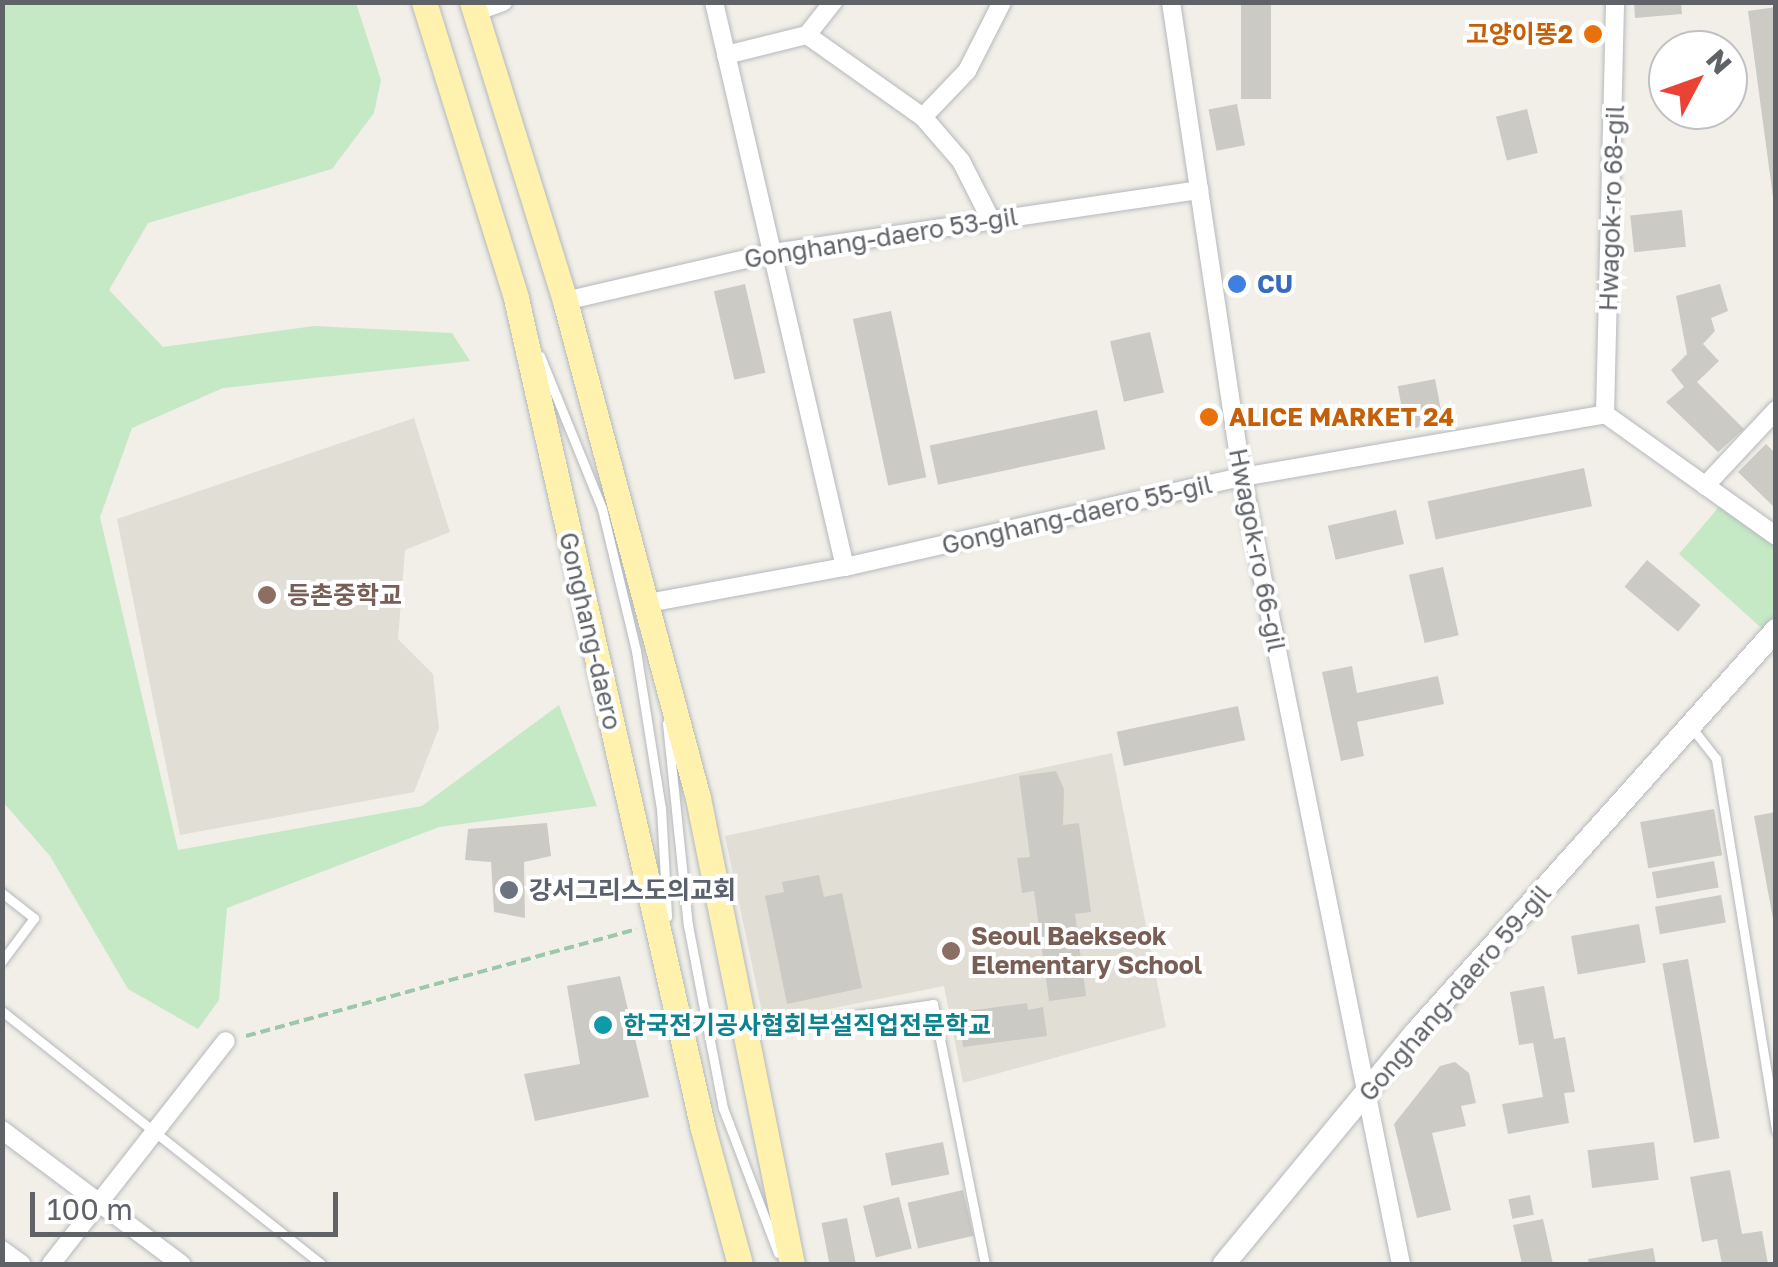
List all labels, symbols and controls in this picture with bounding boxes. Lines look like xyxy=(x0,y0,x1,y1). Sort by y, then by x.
place label: 고양이똥2 xyxy=(1466,19,1573,49)
marker: 고양이똥2 xyxy=(1582,23,1604,45)
north arrow xyxy=(1648,30,1748,130)
text: N xyxy=(1700,42,1739,80)
street label: Hwagok-ro 68-gil xyxy=(1593,104,1631,312)
street label: Gonghang-daero 53-gil xyxy=(742,202,1020,274)
place label: CU xyxy=(1257,269,1293,299)
marker: CU xyxy=(1226,273,1248,295)
place label: ALICE MARKET 24 xyxy=(1229,402,1454,432)
marker: ALICE MARKET 24 xyxy=(1198,406,1220,428)
street label: Hwagok-ro 66-gil xyxy=(1223,446,1291,654)
street label: Gonghang-daero 55-gil xyxy=(939,469,1215,561)
street label: Gonghang-daero xyxy=(553,529,627,733)
place label: 등촌중학교 xyxy=(287,580,402,610)
marker: 등촌중학교 xyxy=(256,584,278,606)
place label: 강서그리스도의교회 xyxy=(529,875,736,905)
marker: 강서그리스도의교회 xyxy=(498,879,520,901)
street label: Gonghang-daero 59-gil xyxy=(1353,879,1557,1107)
place label: Seoul Baekseok Elementary School xyxy=(971,922,1202,981)
marker: Seoul Baekseok Elementary School xyxy=(940,940,962,962)
place label: 한국전기공사협회부설직업전문학교 xyxy=(623,1010,991,1040)
marker: 한국전기공사협회부설직업전문학교 xyxy=(592,1014,614,1036)
scale bar xyxy=(35,1172,342,1234)
text: 100 m xyxy=(47,1191,133,1227)

